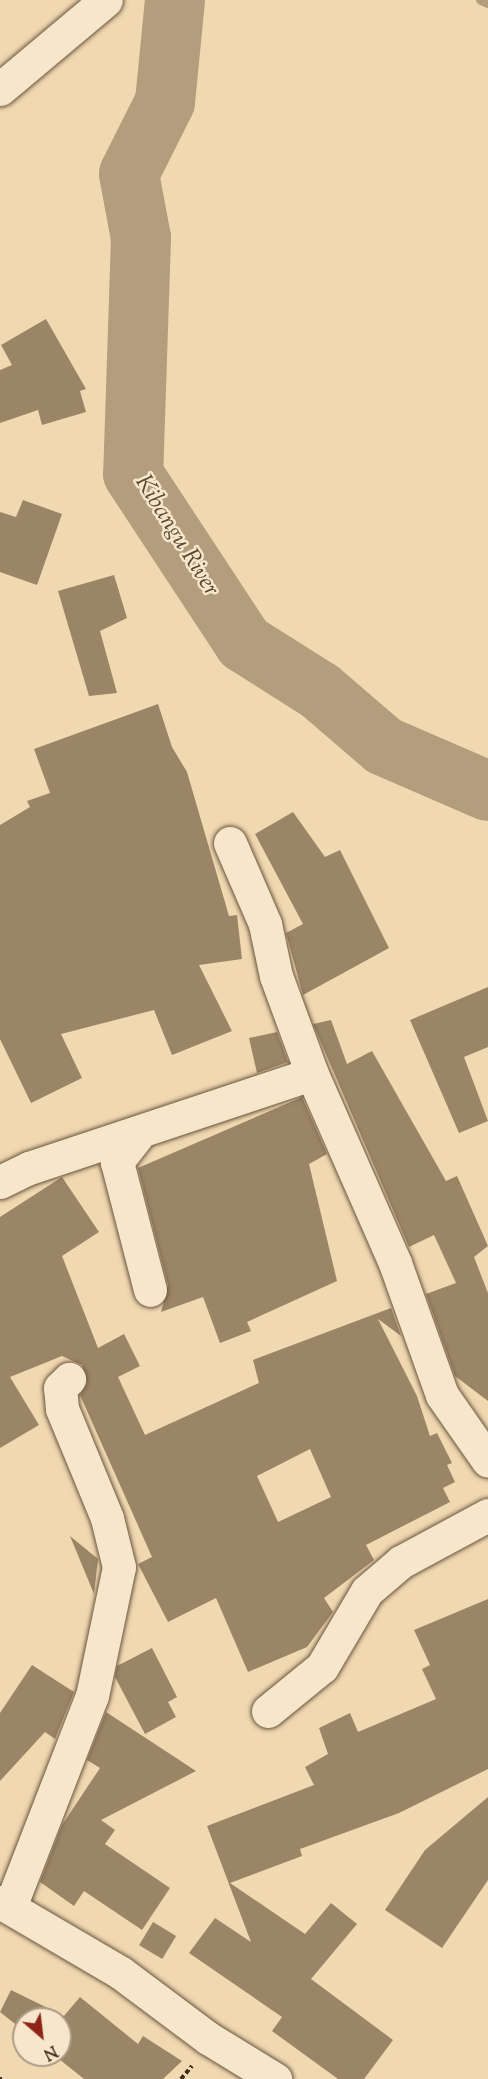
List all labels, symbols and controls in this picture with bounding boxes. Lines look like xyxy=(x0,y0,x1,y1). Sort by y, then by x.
water label: Kibangu River xyxy=(127,470,225,602)
north arrow xyxy=(12,2007,72,2067)
text: N xyxy=(39,2038,61,2065)

